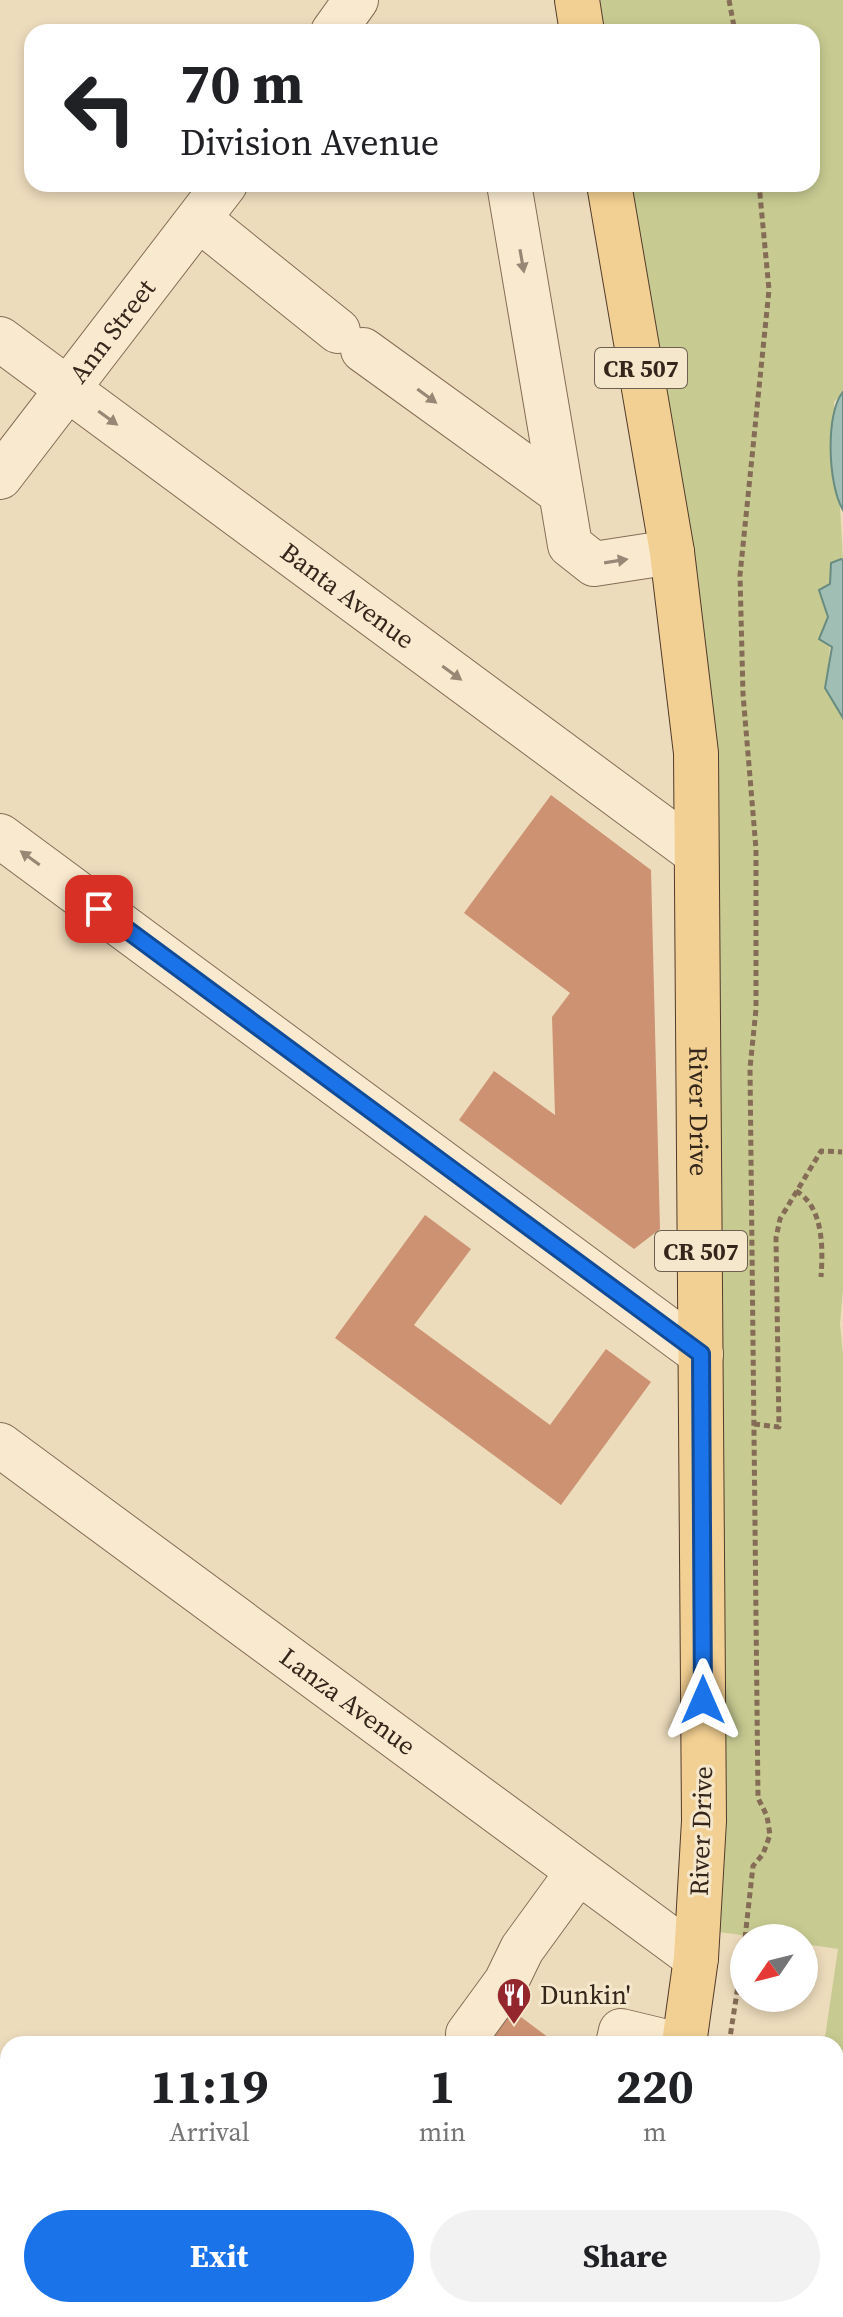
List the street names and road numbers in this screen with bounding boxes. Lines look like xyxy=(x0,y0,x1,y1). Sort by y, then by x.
street label: Ann Street xyxy=(61,271,164,390)
road number: CR 507 xyxy=(595,348,687,388)
street label: Banta Avenue xyxy=(273,534,422,657)
street label: River Drive xyxy=(680,1046,717,1176)
road number: CR 507 xyxy=(655,1231,747,1271)
street label: Lanza Avenue xyxy=(272,1639,423,1764)
street label: River Drive xyxy=(681,1765,721,1897)

